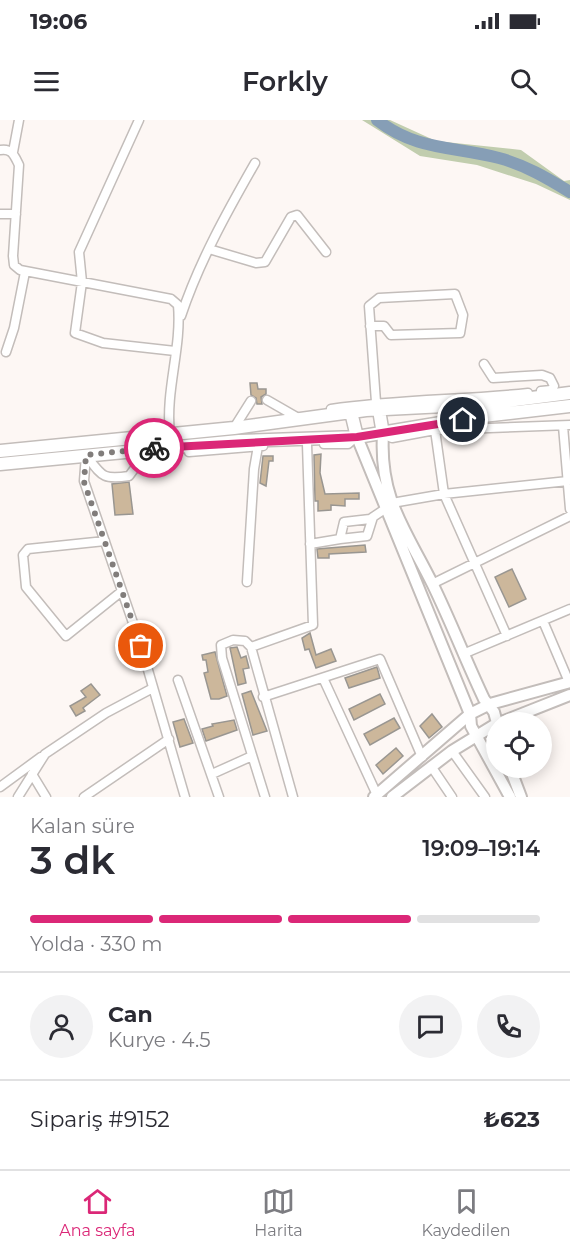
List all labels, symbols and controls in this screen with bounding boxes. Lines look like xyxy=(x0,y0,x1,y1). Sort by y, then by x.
text: 19:06 xyxy=(30,8,87,35)
icon: menu xyxy=(30,65,63,98)
text: Forkly xyxy=(242,65,328,98)
icon: search xyxy=(507,65,540,98)
pin xyxy=(437,394,488,445)
icon: home xyxy=(446,403,479,436)
courier xyxy=(124,418,184,478)
icon: bike xyxy=(138,432,171,465)
pin xyxy=(115,620,166,671)
icon: bag xyxy=(124,629,157,662)
map controls xyxy=(486,712,552,778)
button: locate xyxy=(486,712,552,778)
text: Kalan süre xyxy=(30,814,135,838)
text: 19:09–19:14 xyxy=(422,835,540,862)
text: 3 dk xyxy=(30,836,115,884)
text: Yolda · 330 m xyxy=(30,932,162,956)
button: person xyxy=(30,995,93,1058)
button: chat xyxy=(399,995,462,1058)
button: phone xyxy=(477,995,540,1058)
text: Can xyxy=(108,1001,153,1028)
text: Kurye · 4.5 xyxy=(108,1028,211,1052)
text: Sipariş #9152 xyxy=(30,1106,170,1133)
text: ₺623 xyxy=(483,1106,540,1133)
tab: Ana sayfa xyxy=(59,1185,136,1240)
tab: Harita xyxy=(254,1185,303,1240)
tab: Kaydedilen xyxy=(421,1185,511,1240)

